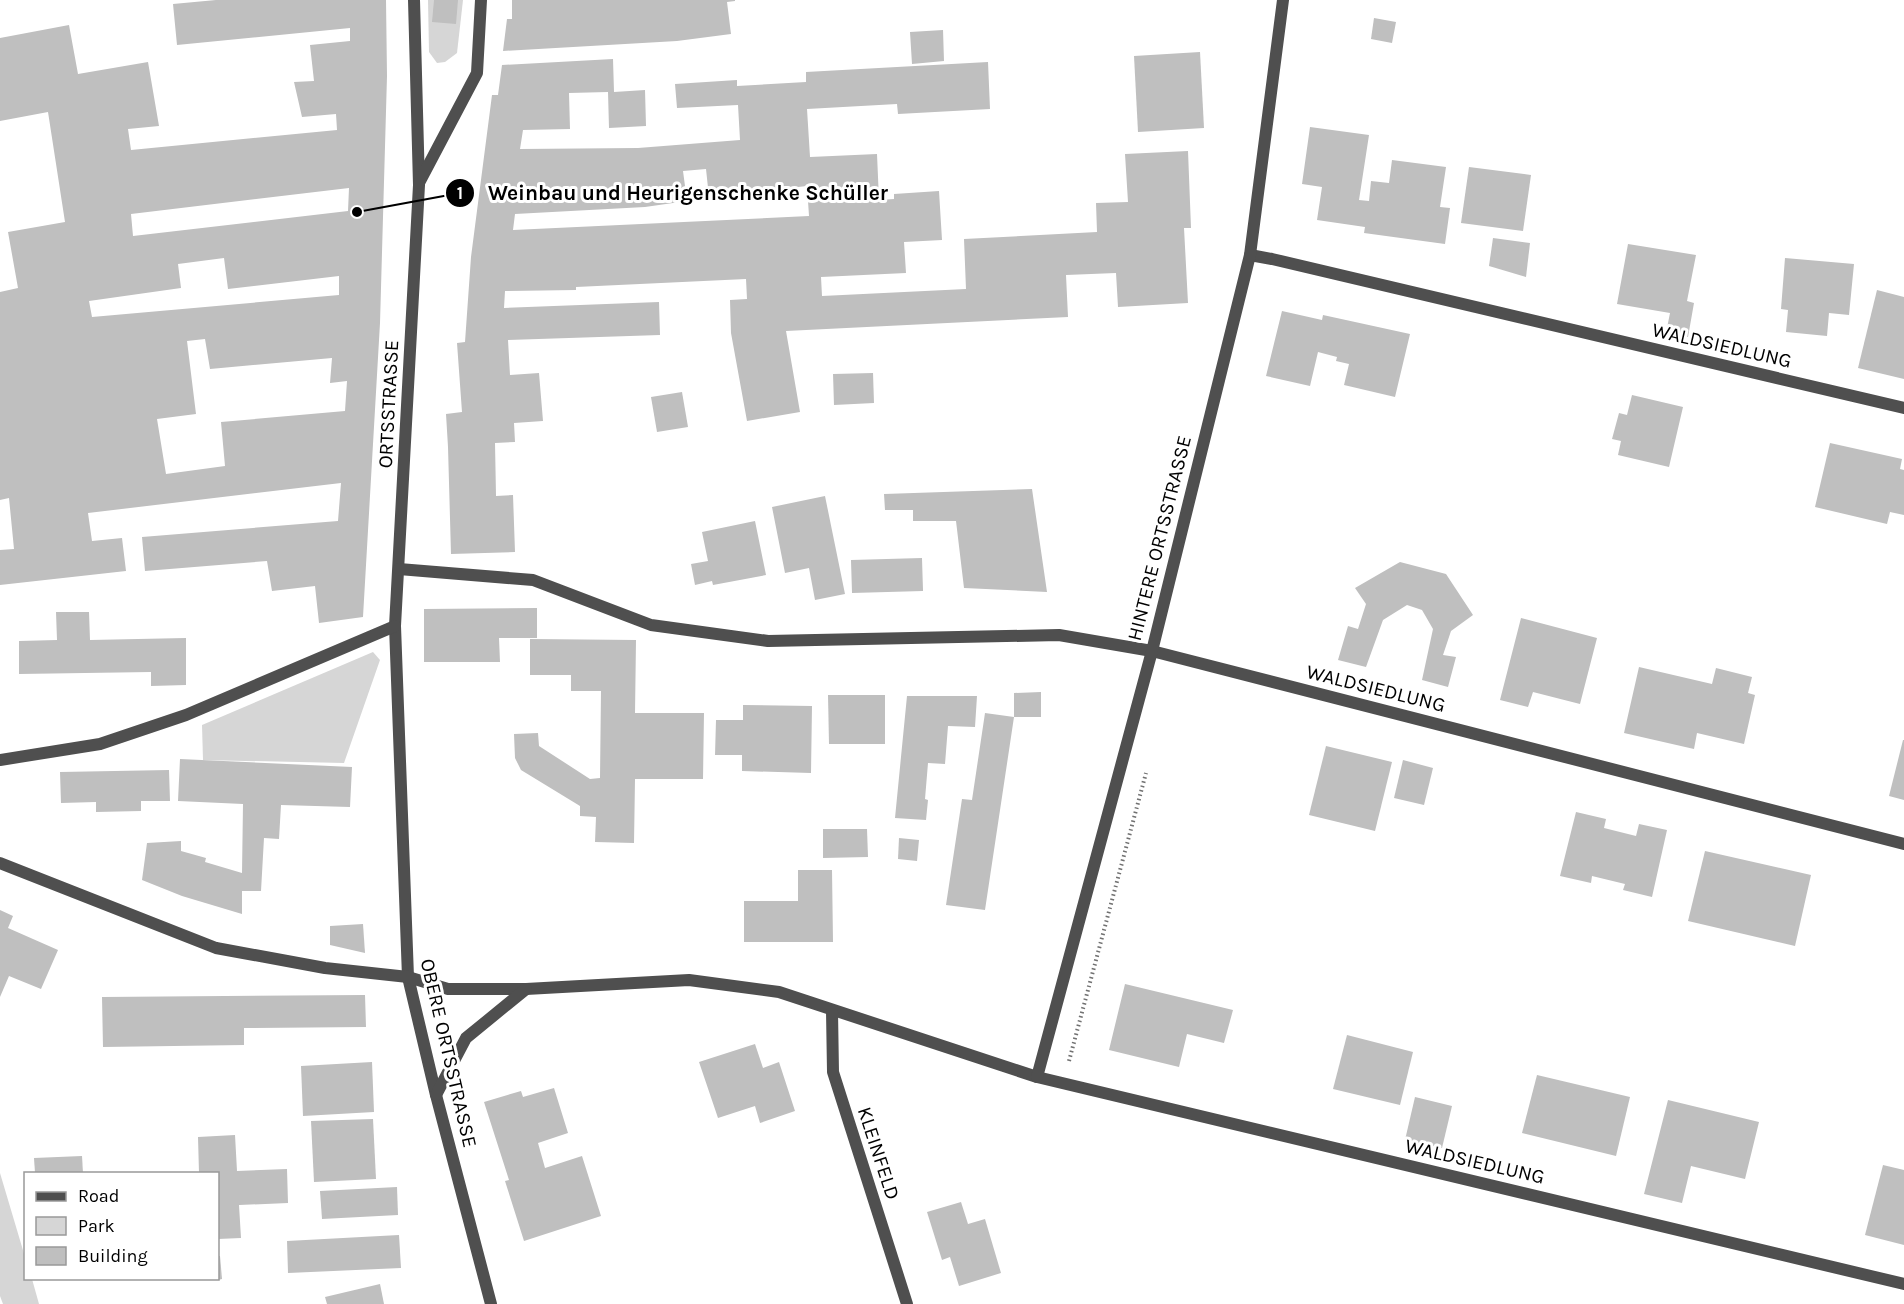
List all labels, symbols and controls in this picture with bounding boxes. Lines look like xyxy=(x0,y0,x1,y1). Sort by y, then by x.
callout: Weinbau und Heurigenschenke Schüller xyxy=(445,173,900,212)
text: Weinbau und Heurigenschenke Schüller xyxy=(488,181,889,205)
text: 1 xyxy=(457,182,463,204)
street label: WALDSIEDLUNG xyxy=(1650,318,1794,373)
street label: ORTSSTRASSE xyxy=(374,339,403,469)
street label: HINTERE ORTSSTRASSE xyxy=(1123,433,1196,643)
street label: WALDSIEDLUNG xyxy=(1304,660,1448,717)
street label: OBERE ORTSSTRASSE xyxy=(416,956,481,1150)
street label: KLEINFELD xyxy=(853,1104,904,1203)
street label: WALDSIEDLUNG xyxy=(1403,1134,1547,1189)
legend xyxy=(24,1172,219,1280)
text: Road xyxy=(78,1185,119,1207)
text: Park xyxy=(78,1215,115,1237)
text: Building xyxy=(78,1245,148,1267)

